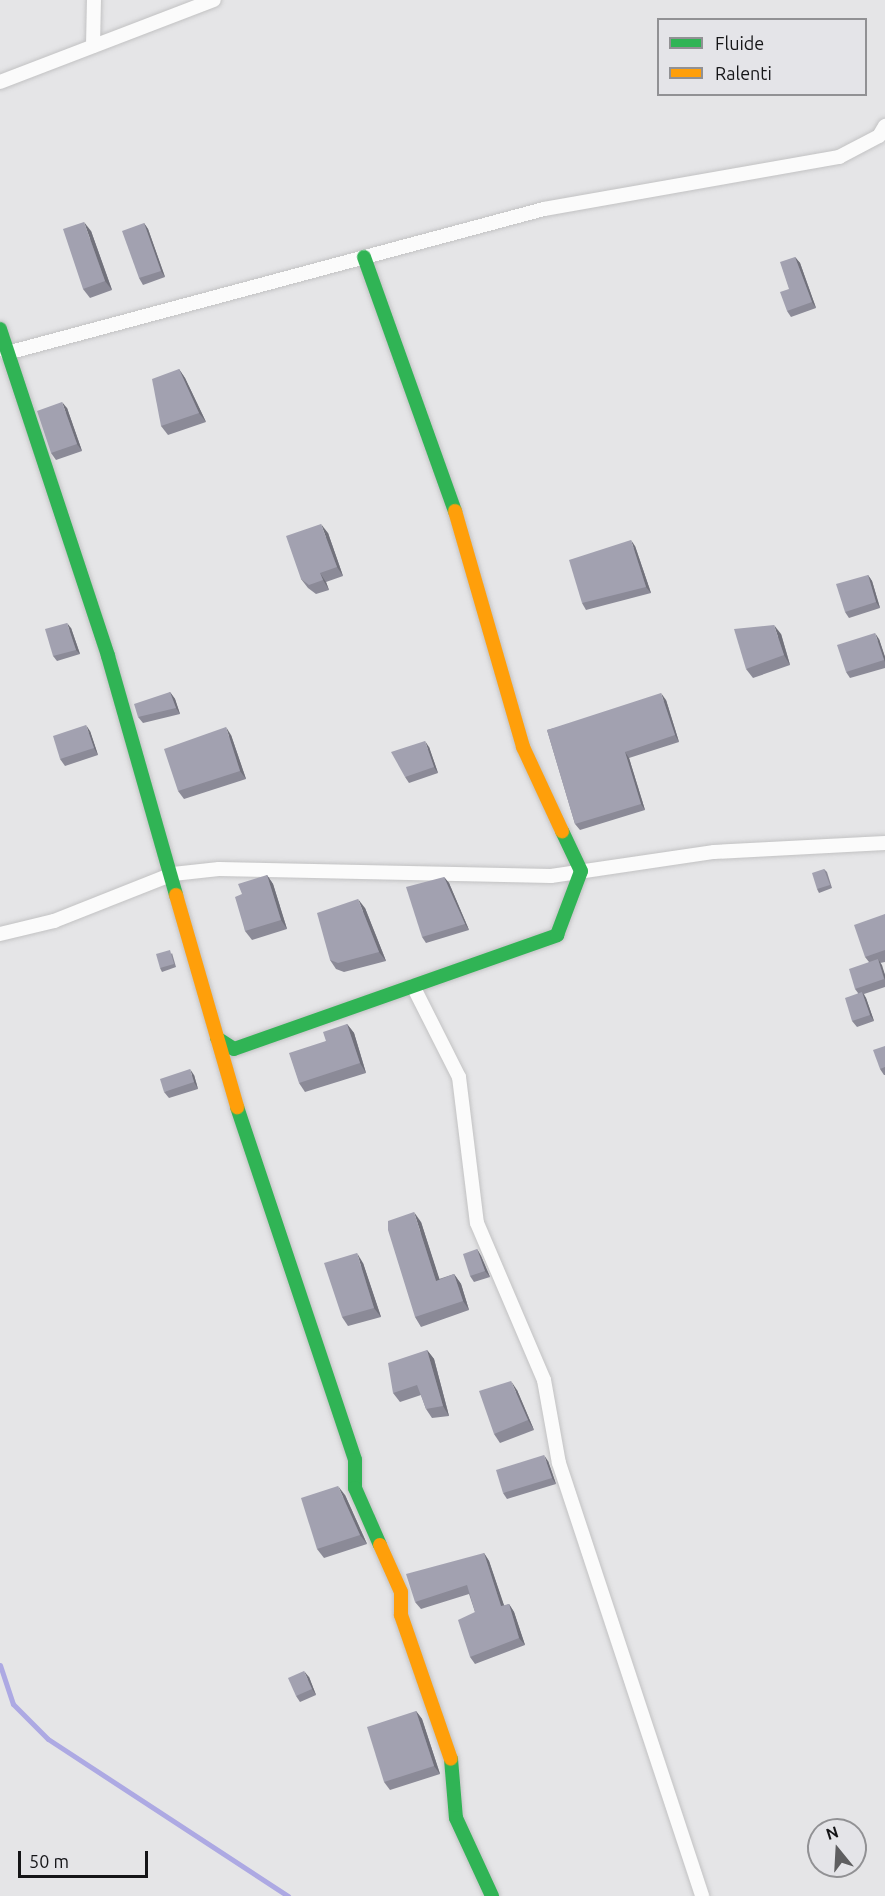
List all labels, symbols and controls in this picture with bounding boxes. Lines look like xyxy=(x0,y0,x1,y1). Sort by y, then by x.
legend xyxy=(657,18,867,96)
text: Fluide xyxy=(715,33,764,53)
text: Ralenti xyxy=(715,63,772,83)
north arrow xyxy=(807,1818,867,1878)
text: N xyxy=(824,1822,841,1843)
scale bar xyxy=(21,1839,152,1877)
text: 50 m xyxy=(29,1851,69,1871)

